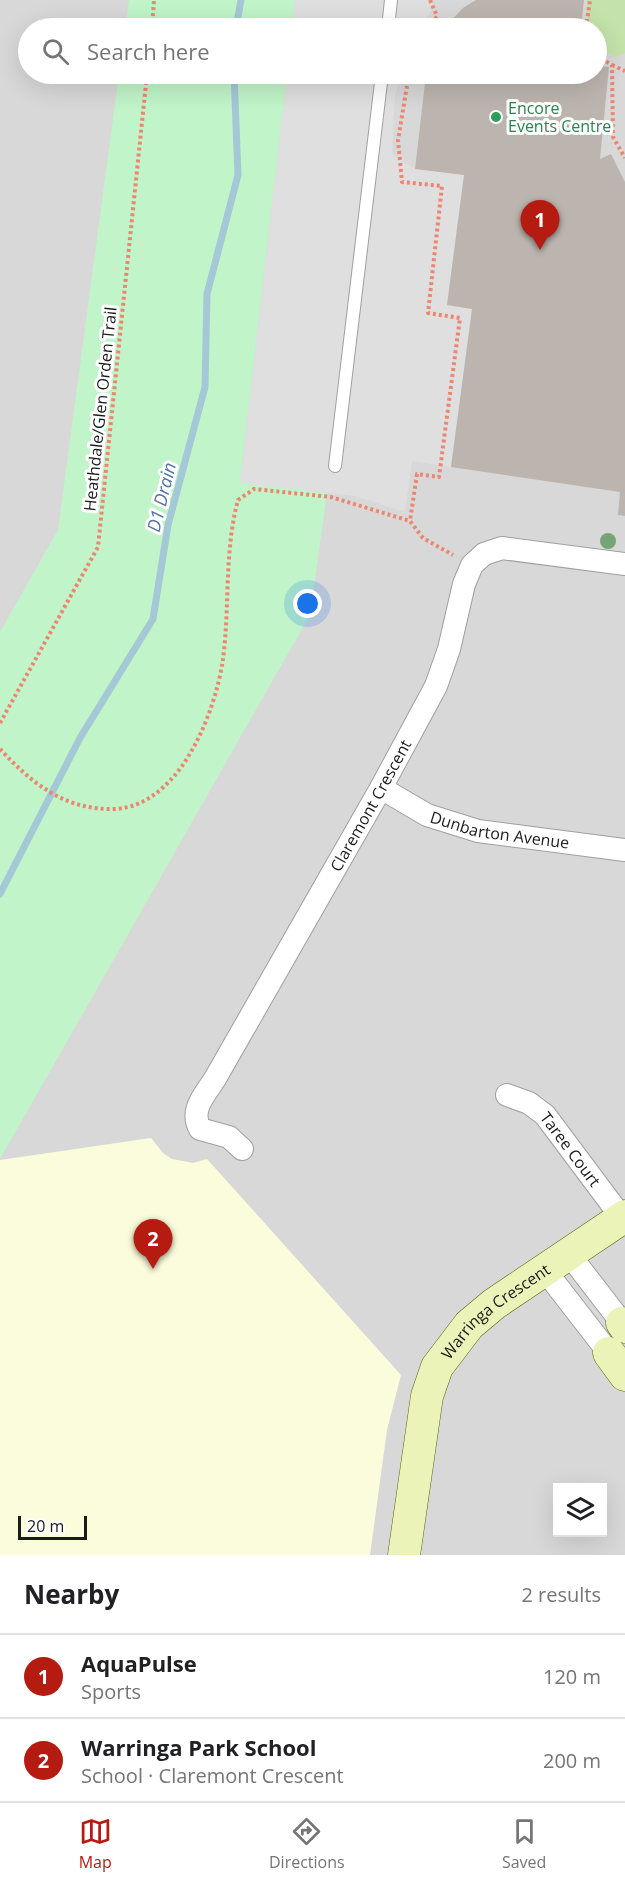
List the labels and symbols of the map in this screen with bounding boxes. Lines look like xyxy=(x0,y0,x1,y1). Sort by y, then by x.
place label: Encore Events Centre xyxy=(508,97,611,137)
marker: Encore Events Centre xyxy=(489,110,503,124)
pin: 1 xyxy=(520,200,560,250)
street label: Heathdale/Glen Orden Trail xyxy=(78,306,122,512)
water label: D1 Drain xyxy=(141,460,181,534)
your location xyxy=(293,589,322,618)
street label: Claremont Crescent xyxy=(325,735,416,875)
street label: Dunbarton Avenue xyxy=(427,806,571,854)
street label: Taree Court xyxy=(535,1107,606,1191)
pin: 2 xyxy=(134,1220,172,1269)
street label: Warringa Crescent xyxy=(436,1258,554,1363)
scale bar xyxy=(18,1513,87,1540)

